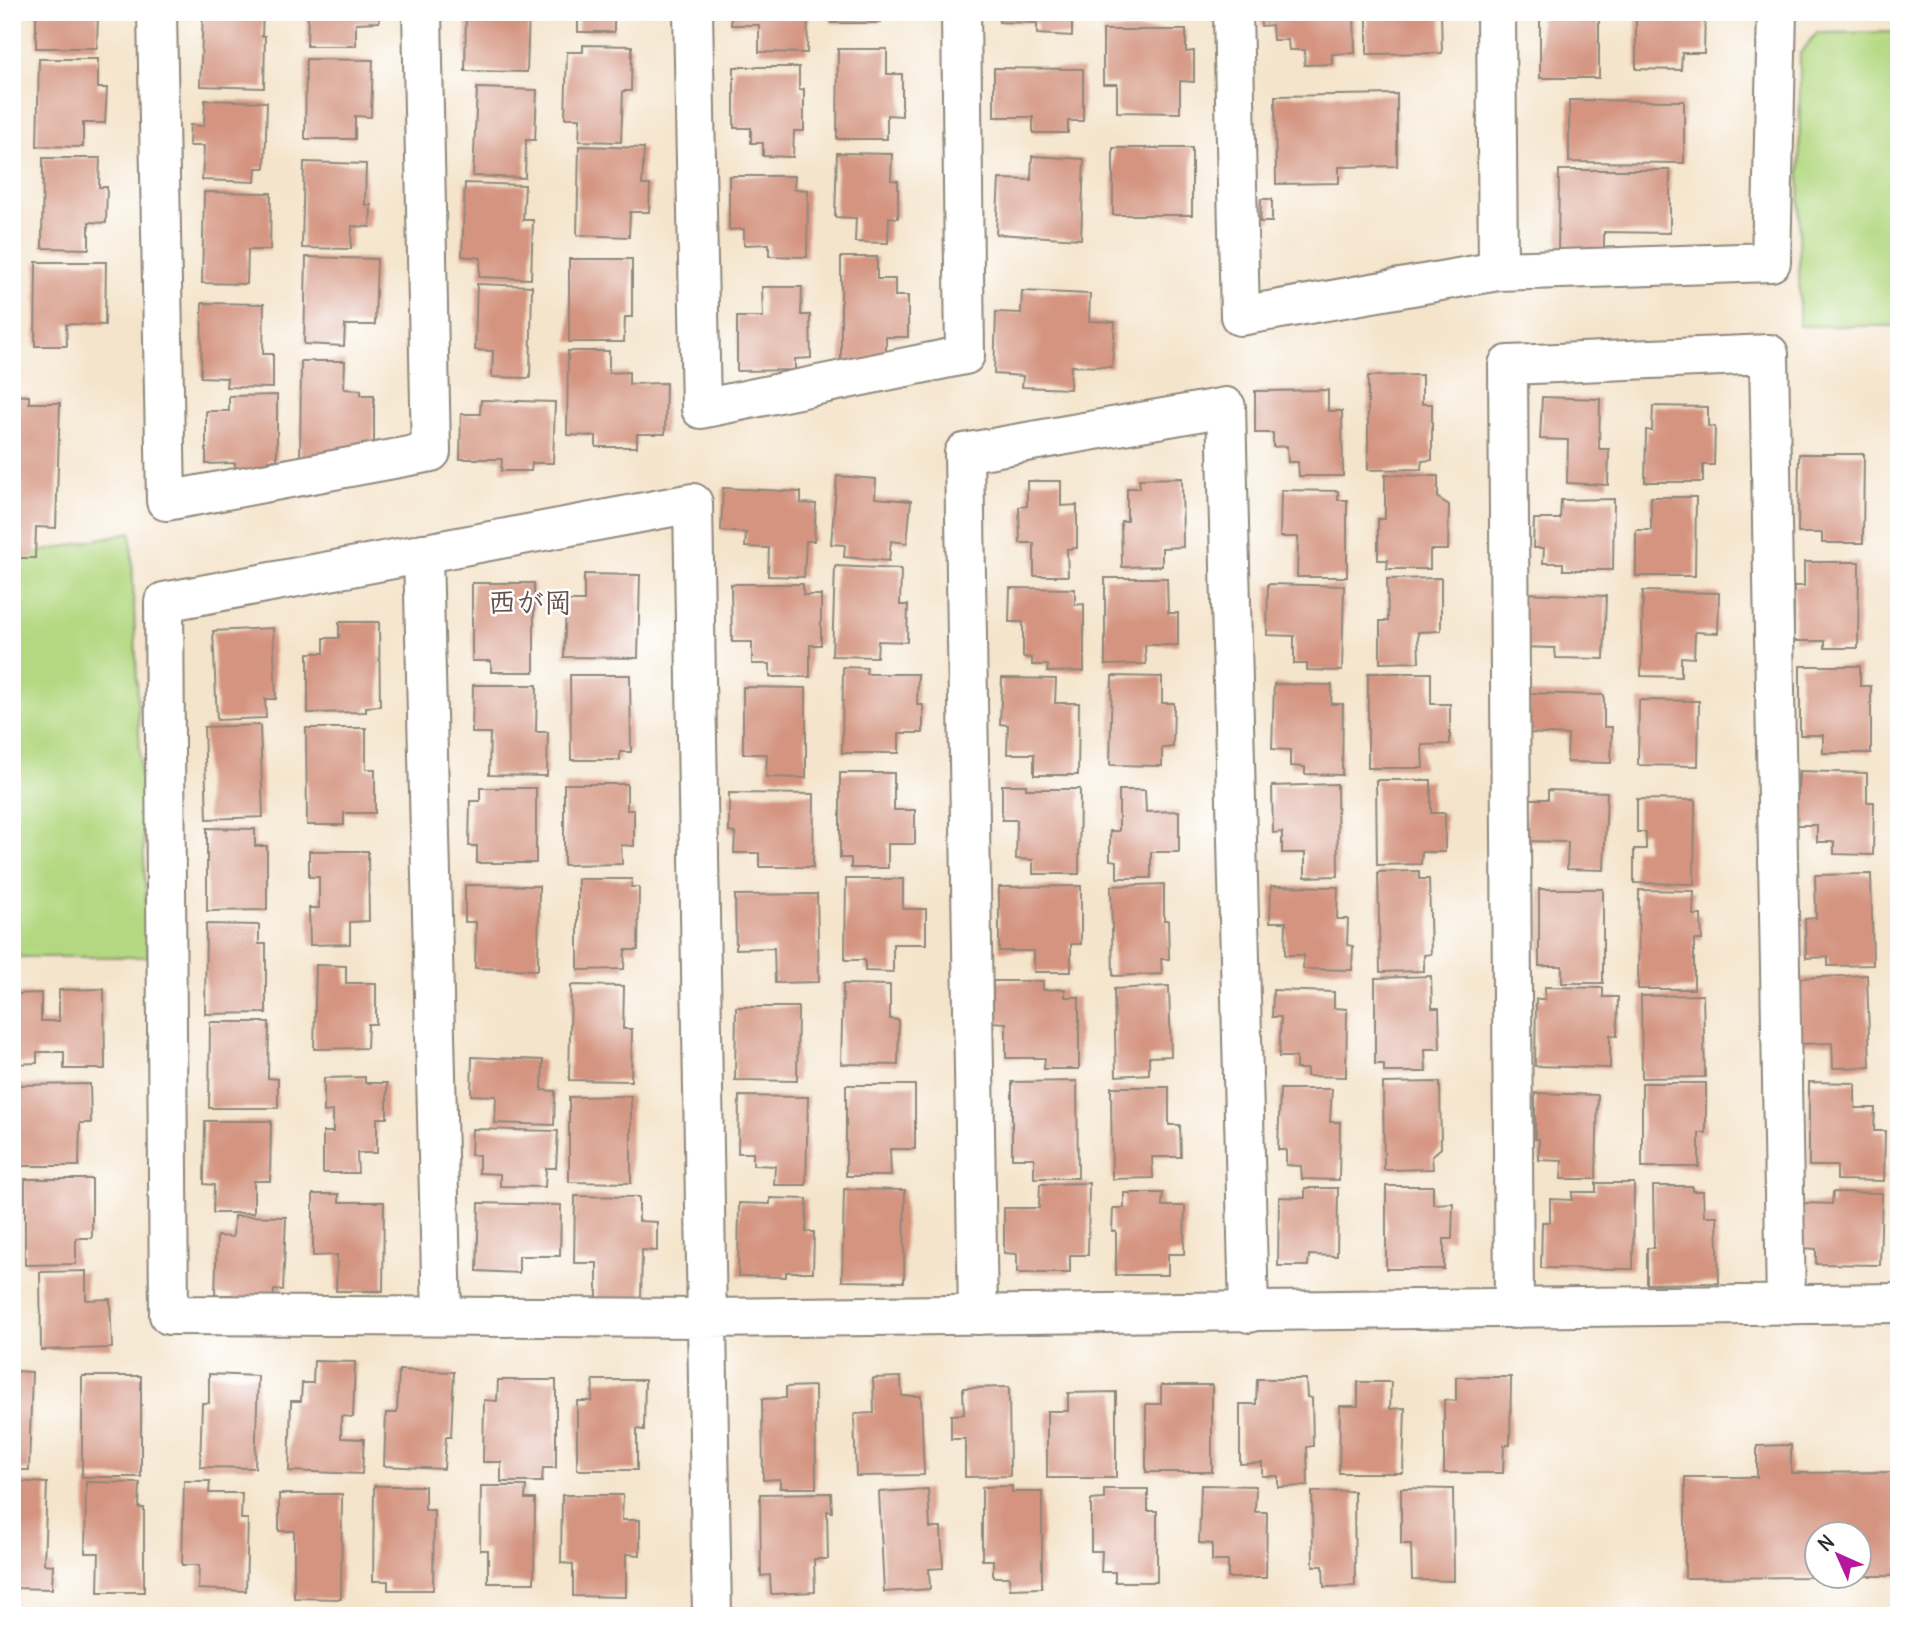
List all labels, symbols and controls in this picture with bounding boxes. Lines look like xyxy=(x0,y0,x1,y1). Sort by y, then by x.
district label: 西が岡 xyxy=(488,584,572,620)
north arrow xyxy=(1802,1520,1872,1590)
text: N xyxy=(1813,1530,1839,1556)

